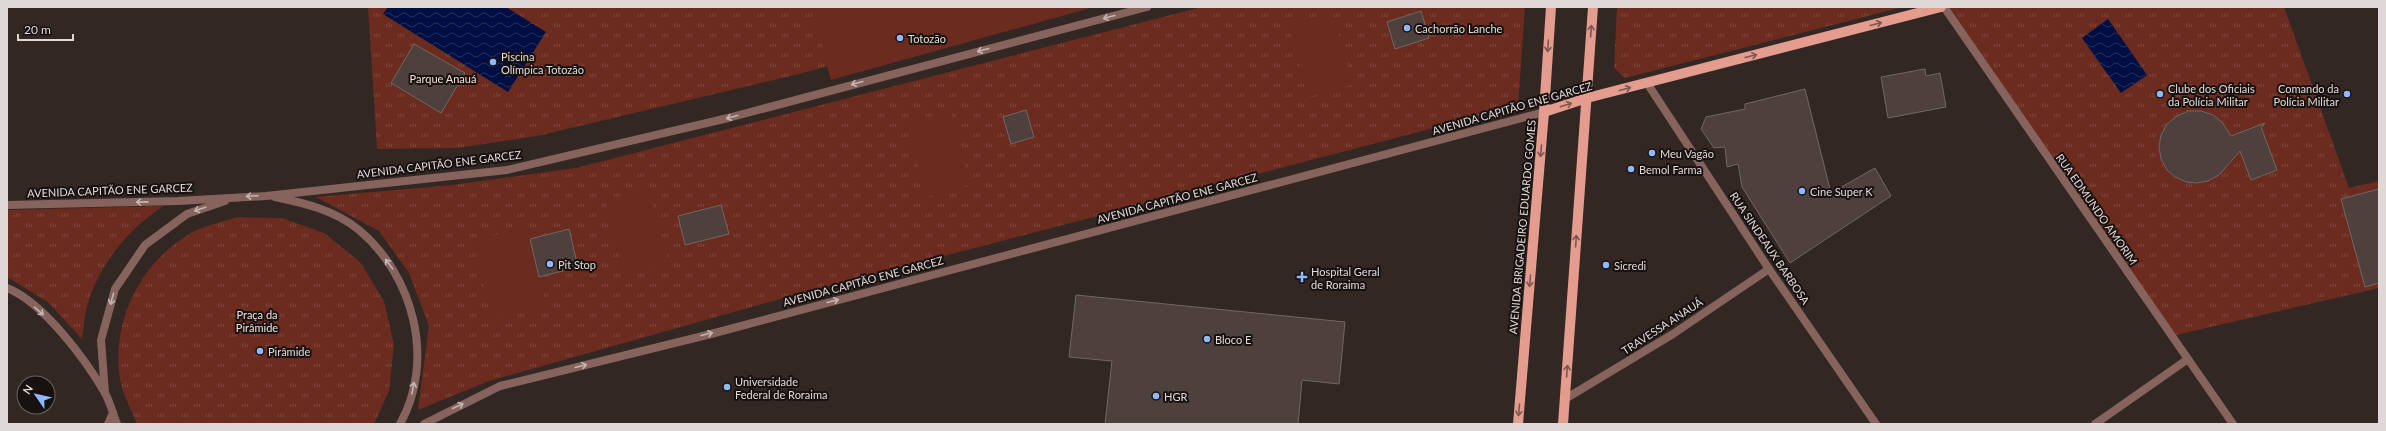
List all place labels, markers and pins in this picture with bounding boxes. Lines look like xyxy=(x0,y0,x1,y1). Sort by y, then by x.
place label: Cachorrão Lanche xyxy=(1415,22,1503,35)
marker: Cachorrão Lanche xyxy=(1402,23,1412,33)
place label: Totozão xyxy=(908,32,946,45)
marker: Totozão xyxy=(895,33,905,43)
place label: Piscina Olímpica Totozão xyxy=(501,50,584,76)
marker: Piscina Olímpica Totozão xyxy=(488,57,498,67)
place label: Clube dos Oficiais da Polícia Militar xyxy=(2168,82,2255,108)
place label: Comando da Polícia Militar xyxy=(2274,82,2339,108)
marker: Clube dos Oficiais da Polícia Militar xyxy=(2155,89,2165,99)
marker: Comando da Polícia Militar xyxy=(2342,89,2352,99)
place label: Meu Vagão xyxy=(1660,147,1714,160)
marker: Meu Vagão xyxy=(1647,148,1657,158)
place label: Bemol Farma xyxy=(1639,163,1702,176)
marker: Bemol Farma xyxy=(1626,164,1636,174)
place label: Cine Super K xyxy=(1810,185,1873,198)
marker: Cine Super K xyxy=(1797,186,1807,196)
place label: Pit Stop xyxy=(558,258,596,271)
marker: Pit Stop xyxy=(545,259,555,269)
place label: Sicredi xyxy=(1614,259,1647,272)
marker: Sicredi xyxy=(1601,260,1611,270)
place label: Hospital Geral de Roraima xyxy=(1311,265,1380,291)
marker: Hospital Geral de Roraima xyxy=(1296,271,1308,283)
place label: Bloco E xyxy=(1215,333,1251,346)
marker: Bloco E xyxy=(1202,334,1212,344)
place label: Pirâmide xyxy=(268,345,310,358)
marker: Pirâmide xyxy=(255,346,265,356)
place label: Universidade Federal de Roraima xyxy=(735,375,827,401)
marker: Universidade Federal de Roraima xyxy=(722,382,732,392)
place label: HGR xyxy=(1164,390,1187,403)
marker: HGR xyxy=(1151,391,1161,401)

